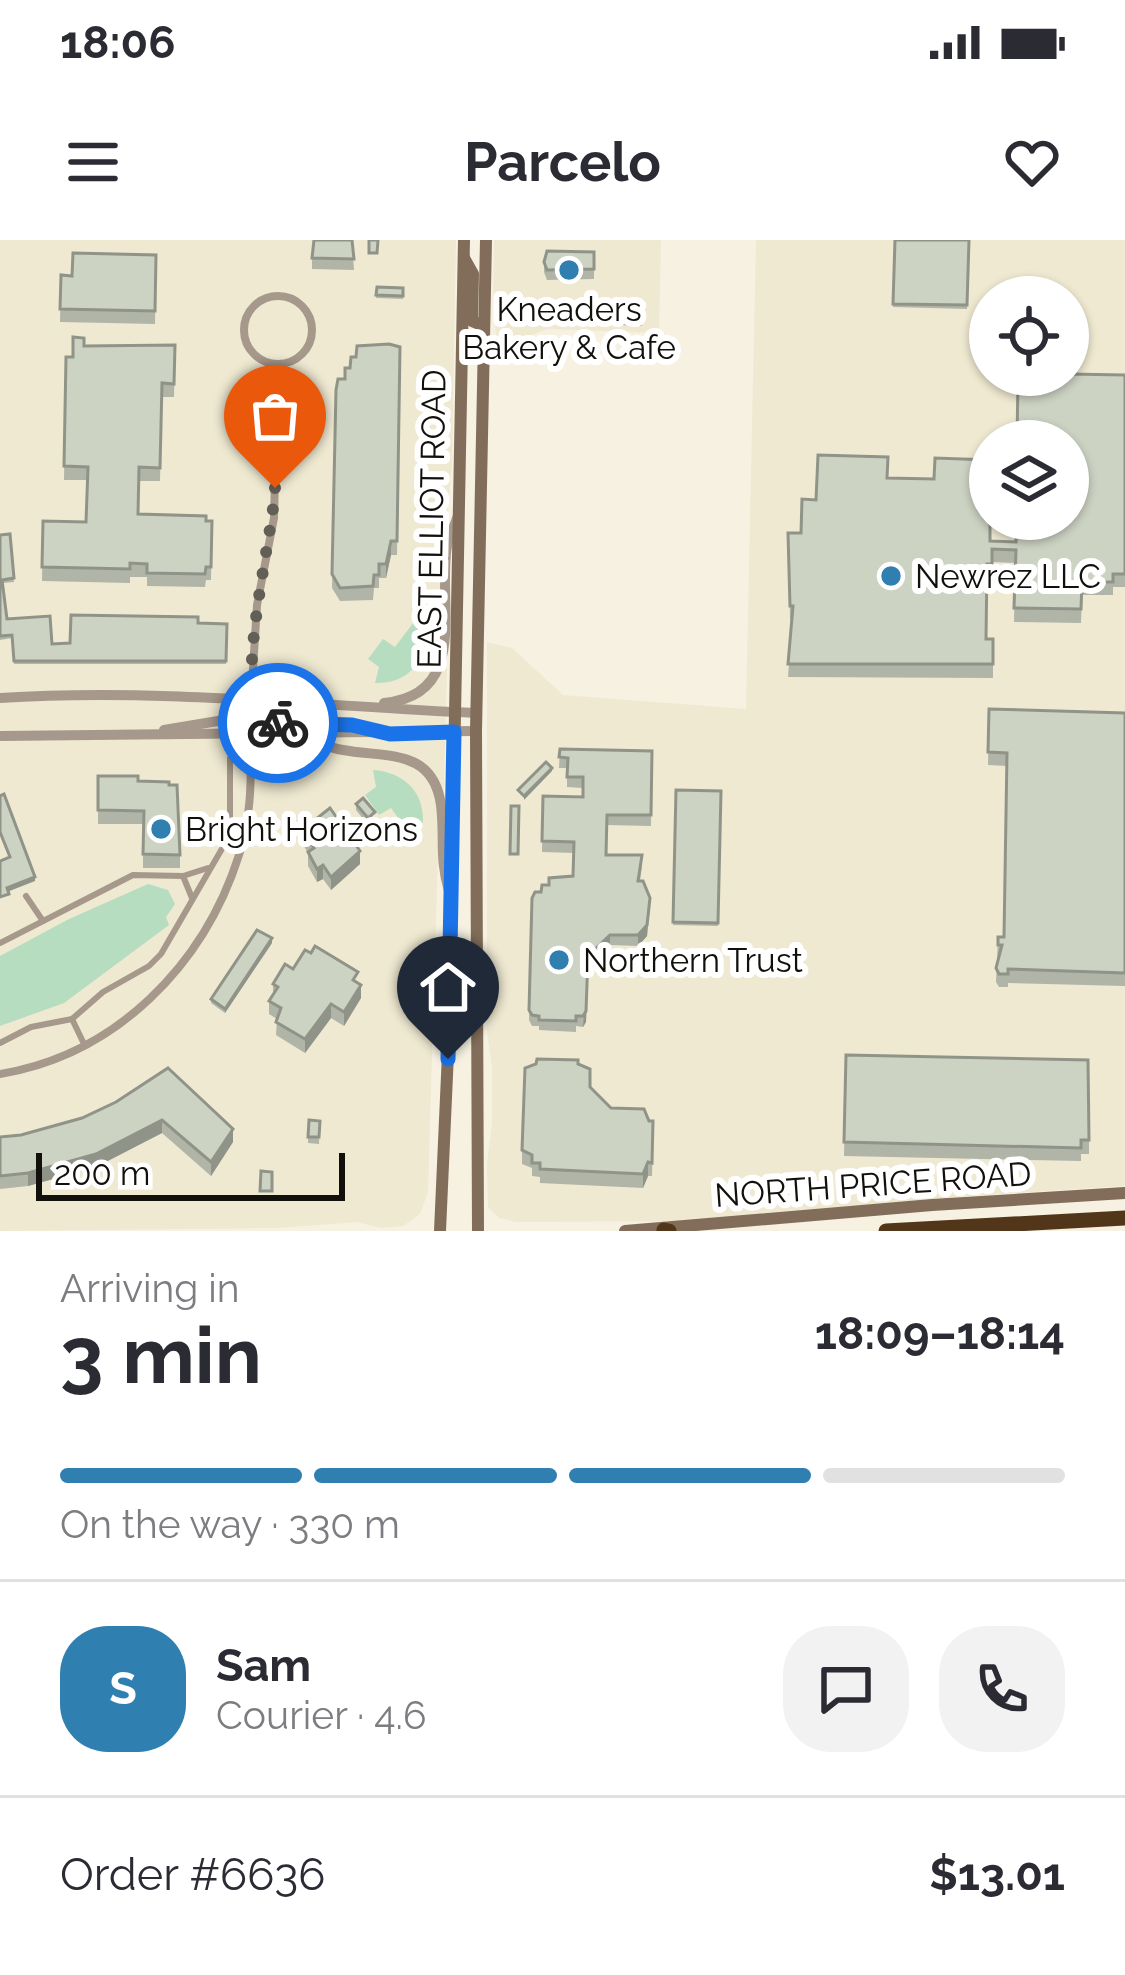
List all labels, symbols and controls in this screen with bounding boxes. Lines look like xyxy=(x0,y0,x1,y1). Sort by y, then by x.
text: 18:06 xyxy=(60,16,175,69)
icon: menu xyxy=(60,129,126,195)
icon: heart xyxy=(999,129,1065,195)
text: Parcelo xyxy=(464,130,661,194)
marker: Kneaders Bakery & Cafe xyxy=(556,257,582,283)
map controls xyxy=(969,276,1089,540)
button: locate xyxy=(969,276,1089,396)
place label: Kneaders Bakery & Cafe xyxy=(462,290,676,367)
pin xyxy=(224,365,326,488)
street label: EAST ELLIOT ROAD xyxy=(409,369,454,669)
icon: bag xyxy=(242,383,308,449)
button: layers xyxy=(969,420,1089,540)
place label: Newrez LLC xyxy=(915,557,1101,596)
marker: Newrez LLC xyxy=(878,563,904,589)
courier xyxy=(218,663,338,783)
icon: bike xyxy=(245,690,311,756)
place label: Bright Horizons xyxy=(185,810,418,849)
marker: Bright Horizons xyxy=(148,816,174,842)
pin xyxy=(397,936,499,1059)
place label: Northern Trust xyxy=(583,941,803,980)
marker: Northern Trust xyxy=(546,947,572,973)
icon: home xyxy=(415,954,481,1020)
scale bar xyxy=(36,1147,345,1200)
text: 200 m xyxy=(54,1154,150,1193)
street label: NORTH PRICE ROAD xyxy=(713,1154,1033,1215)
text: Arriving in xyxy=(60,1265,240,1311)
text: 18:09–18:14 xyxy=(815,1307,1065,1360)
text: 3 min xyxy=(60,1310,262,1401)
text: On the way · 330 m xyxy=(60,1501,400,1547)
button: chat xyxy=(783,1626,909,1752)
button: phone xyxy=(939,1626,1065,1752)
text: Sam xyxy=(216,1639,311,1692)
text: S xyxy=(109,1662,137,1715)
text: Courier · 4.6 xyxy=(216,1692,426,1738)
text: Order #6636 xyxy=(60,1848,325,1901)
text: $13.01 xyxy=(929,1848,1065,1901)

